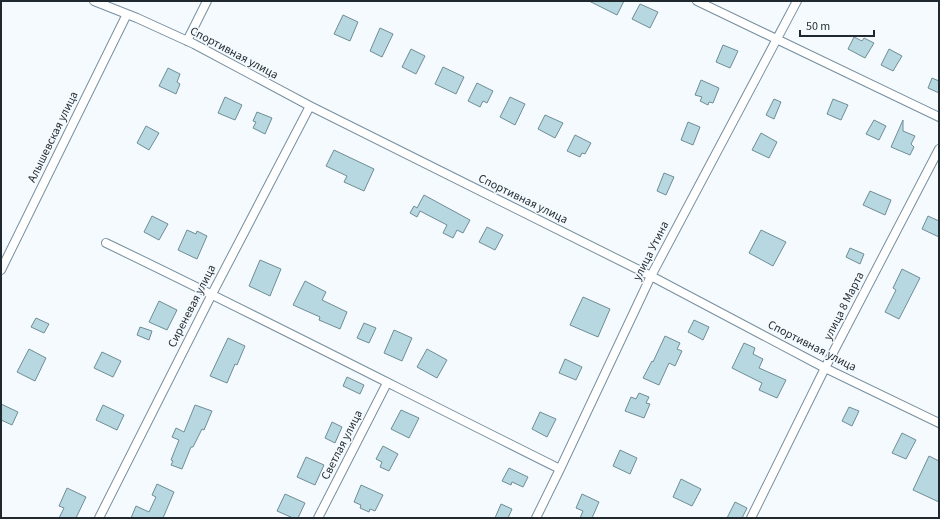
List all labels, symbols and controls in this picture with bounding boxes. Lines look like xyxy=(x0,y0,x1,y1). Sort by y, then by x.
scale bar xyxy=(800,12,874,38)
text: 50 m xyxy=(806,18,830,35)
street label: Спортивная улица xyxy=(187,23,281,83)
street label: Алышевская улица xyxy=(24,88,82,186)
street label: Спортивная улица xyxy=(475,170,571,228)
street label: улица Утина xyxy=(629,218,673,284)
street label: Сиреневая улица xyxy=(164,262,220,350)
street label: улица 8 Марта xyxy=(819,269,869,343)
street label: Спортивная улица xyxy=(765,316,859,376)
street label: Светлая улица xyxy=(317,407,367,483)

